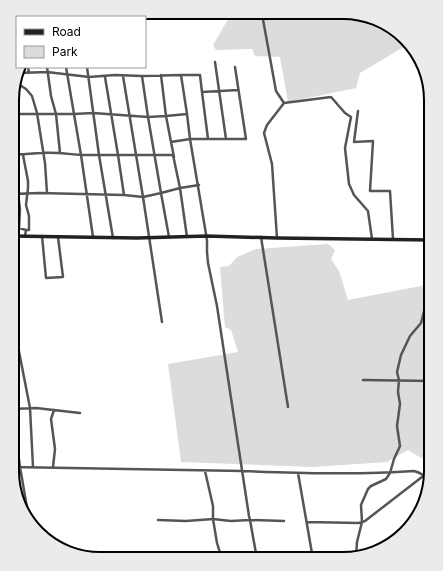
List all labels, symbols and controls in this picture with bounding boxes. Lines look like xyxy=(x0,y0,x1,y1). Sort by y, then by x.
legend xyxy=(16,16,146,68)
text: Road xyxy=(52,24,81,39)
text: Park xyxy=(52,44,78,59)

